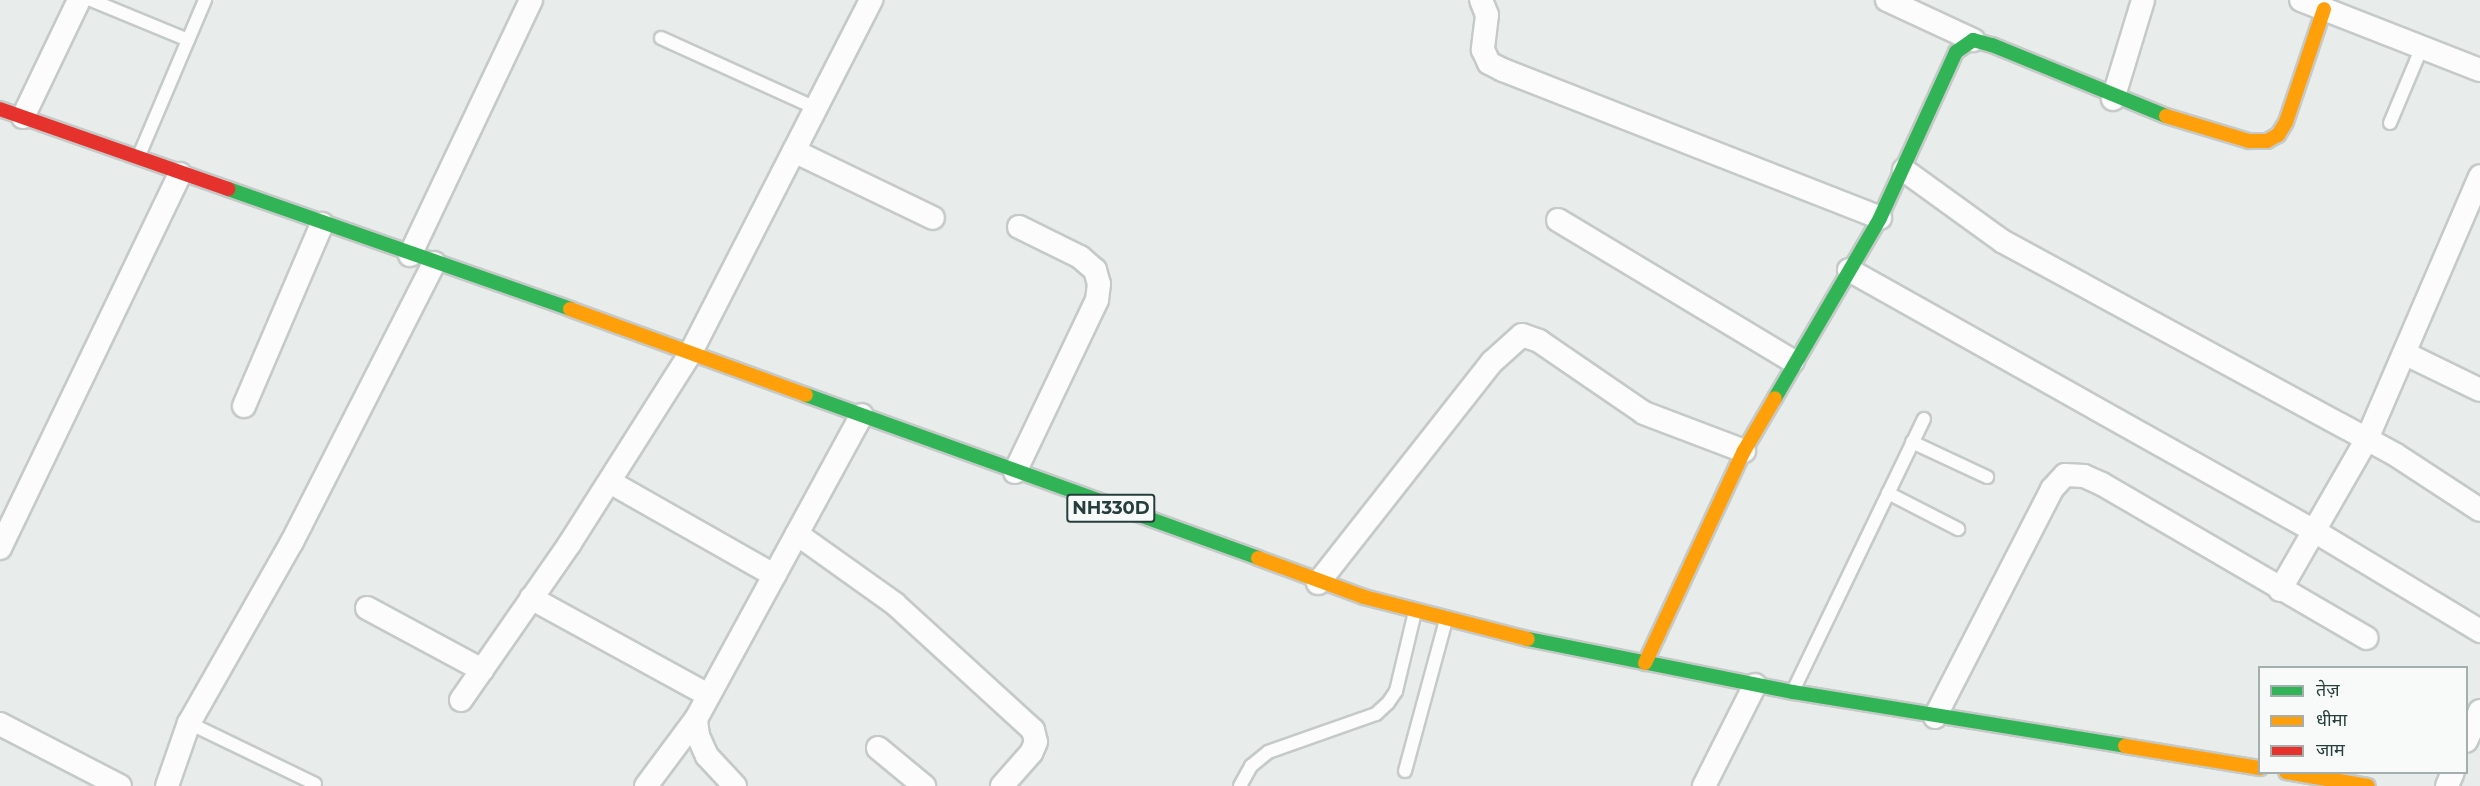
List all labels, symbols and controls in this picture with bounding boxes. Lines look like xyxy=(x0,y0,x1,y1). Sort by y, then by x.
road number: NH330D xyxy=(1066,493,1156,523)
legend xyxy=(2258,666,2468,774)
text: तेज़ xyxy=(2316,679,2340,701)
text: धीमा xyxy=(2316,709,2347,731)
text: जाम xyxy=(2316,739,2345,761)

